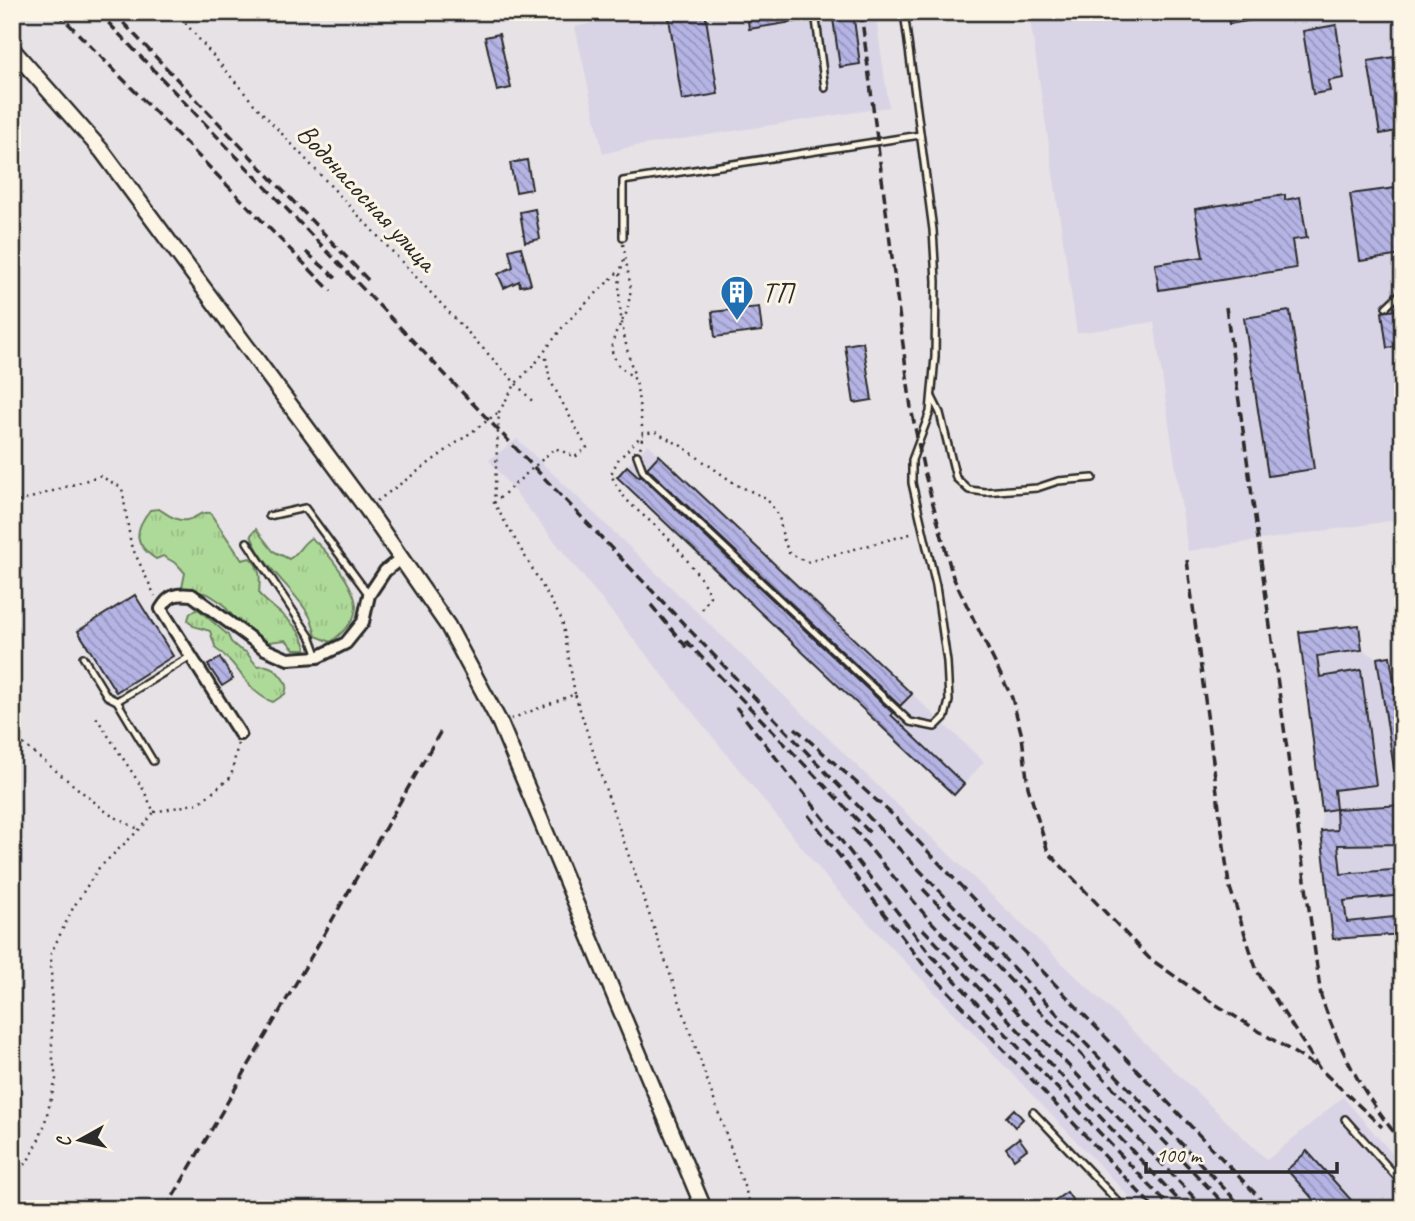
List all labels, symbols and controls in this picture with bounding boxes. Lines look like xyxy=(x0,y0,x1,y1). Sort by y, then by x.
street label: Водонасосная улица xyxy=(290,116,446,280)
building icon: ТП xyxy=(718,273,756,322)
place label: ТП xyxy=(762,275,796,310)
north arrow xyxy=(46,1106,116,1176)
scale bar xyxy=(1146,1130,1336,1174)
text: С xyxy=(51,1133,77,1149)
text: 100 m xyxy=(1156,1142,1203,1168)

